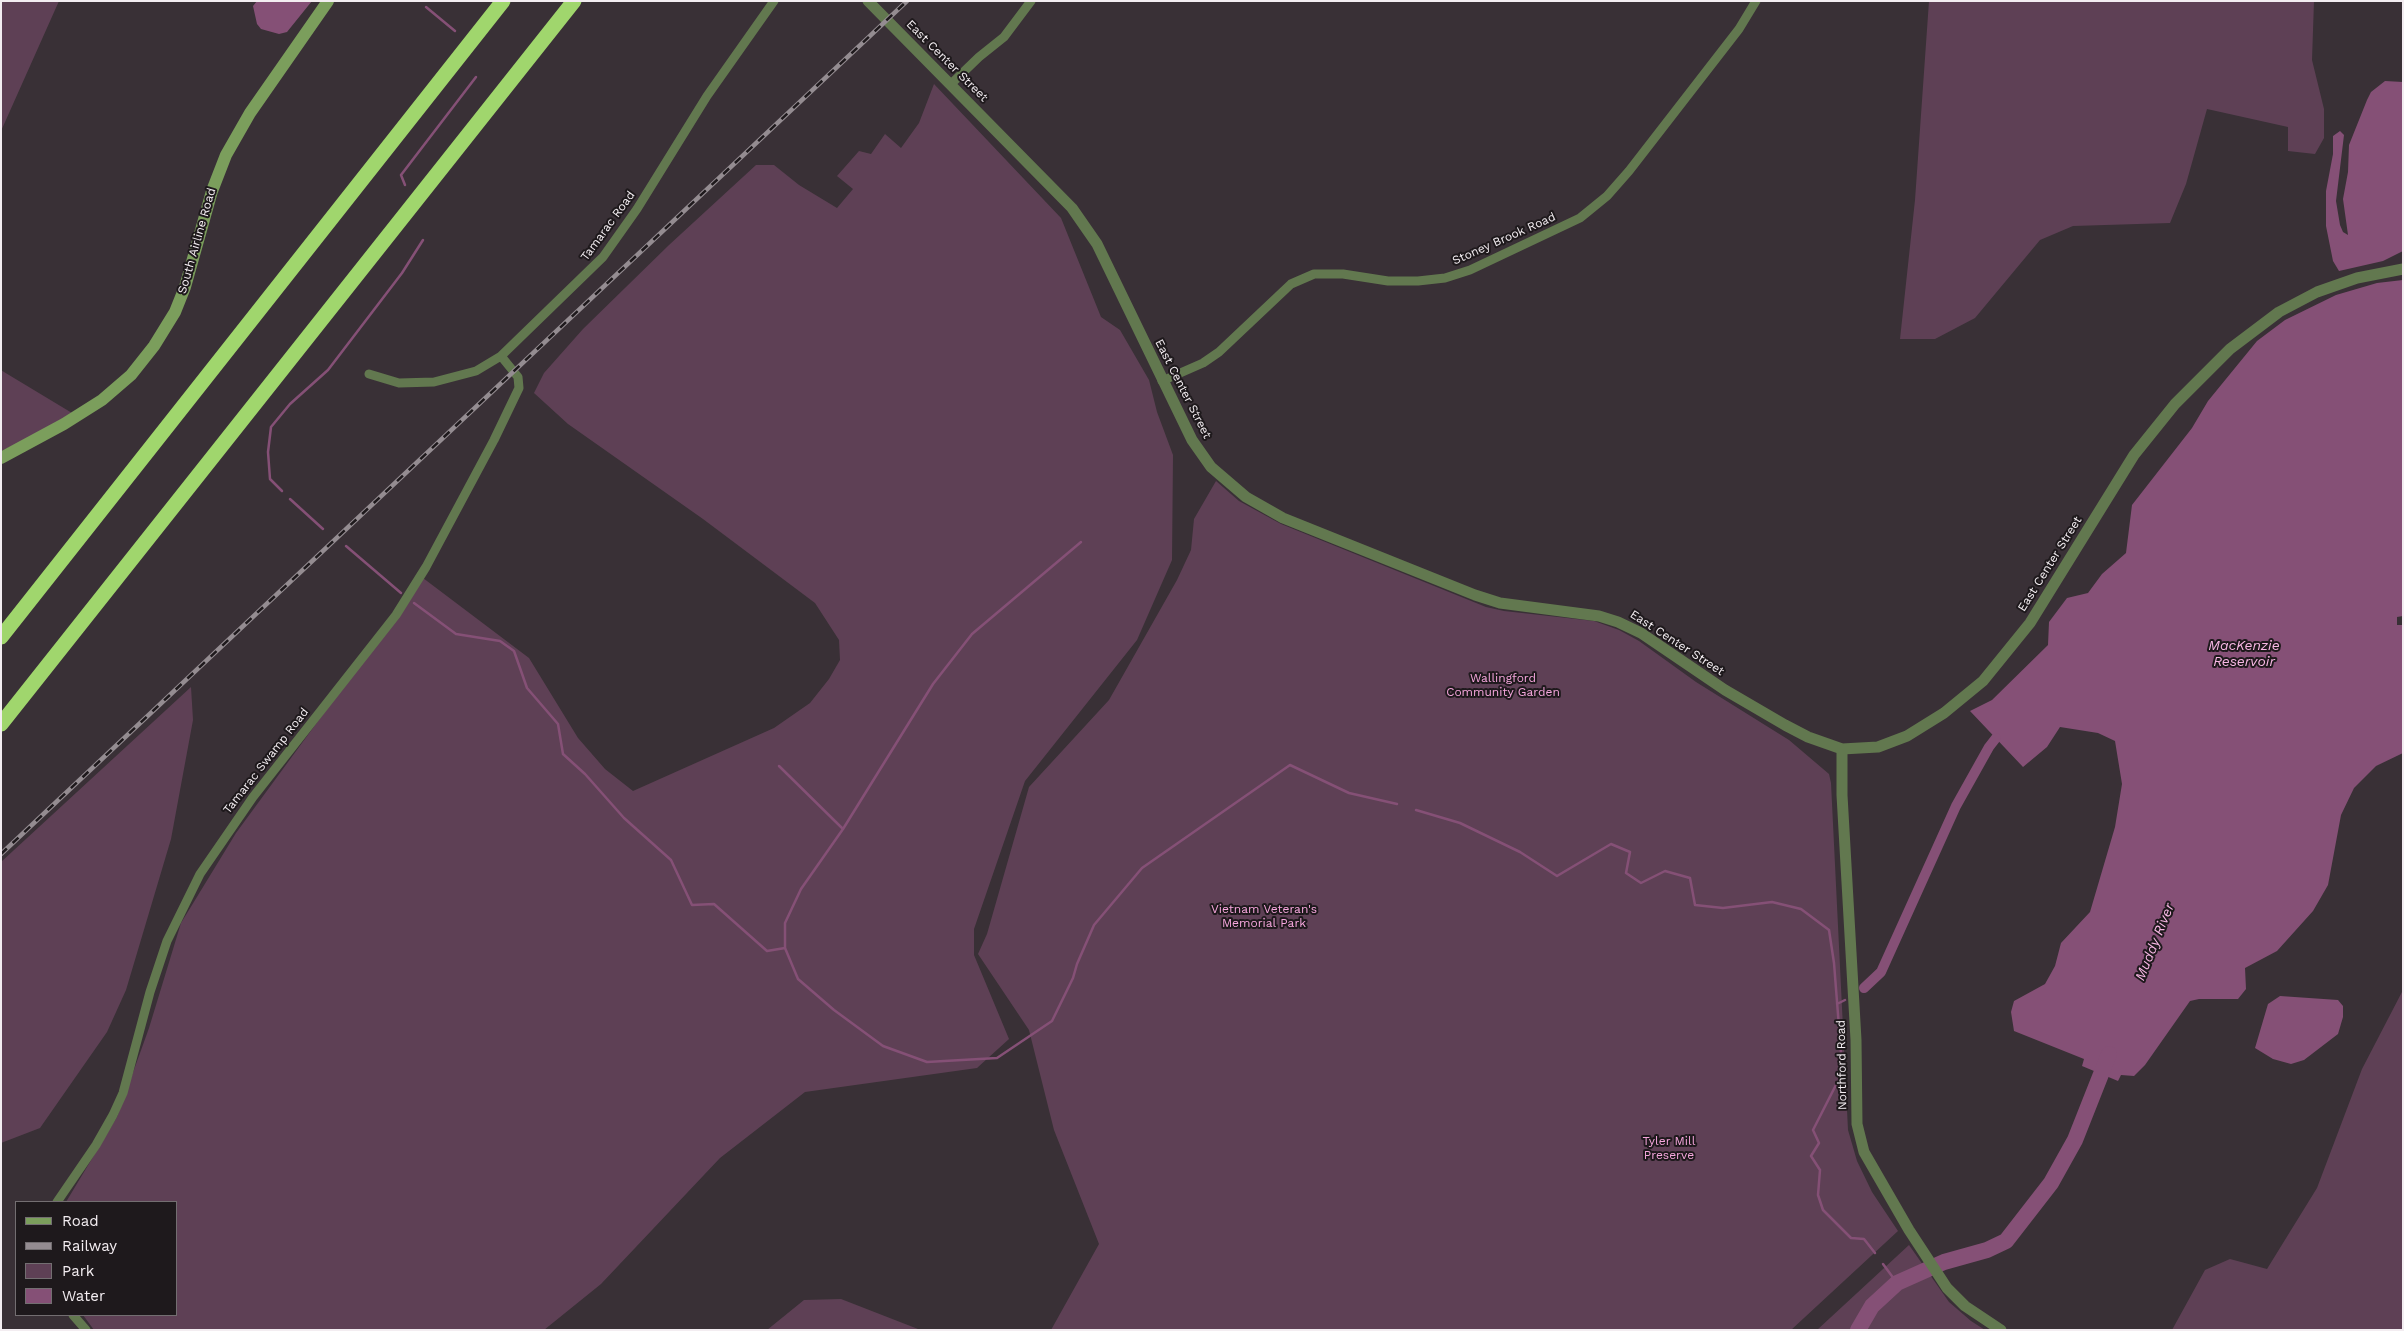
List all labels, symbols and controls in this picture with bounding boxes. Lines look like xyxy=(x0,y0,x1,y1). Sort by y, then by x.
street label: East Center Street xyxy=(903,17,991,105)
street label: South Airline Road xyxy=(175,186,219,296)
street label: Tamarac Road xyxy=(578,188,638,264)
street label: Stoney Brook Road xyxy=(1450,210,1558,268)
street label: East Center Street xyxy=(1152,337,1214,441)
street label: East Center Street xyxy=(2015,514,2085,614)
street label: East Center Street xyxy=(1627,607,1727,679)
water label: MacKenzie Reservoir xyxy=(2208,638,2280,670)
park label: Wallingford Community Garden xyxy=(1446,671,1560,699)
street label: Tamarac Swamp Road xyxy=(220,705,312,817)
water label: Muddy River xyxy=(2132,901,2178,983)
park label: Vietnam Veteran's Memorial Park xyxy=(1211,902,1317,930)
street label: Northford Road xyxy=(1834,1020,1850,1110)
park label: Tyler Mill Preserve xyxy=(1643,1134,1695,1162)
legend xyxy=(15,1201,178,1316)
text: Road xyxy=(62,1212,99,1230)
text: Railway xyxy=(62,1237,117,1255)
text: Park xyxy=(62,1262,94,1280)
text: Water xyxy=(62,1287,105,1305)

